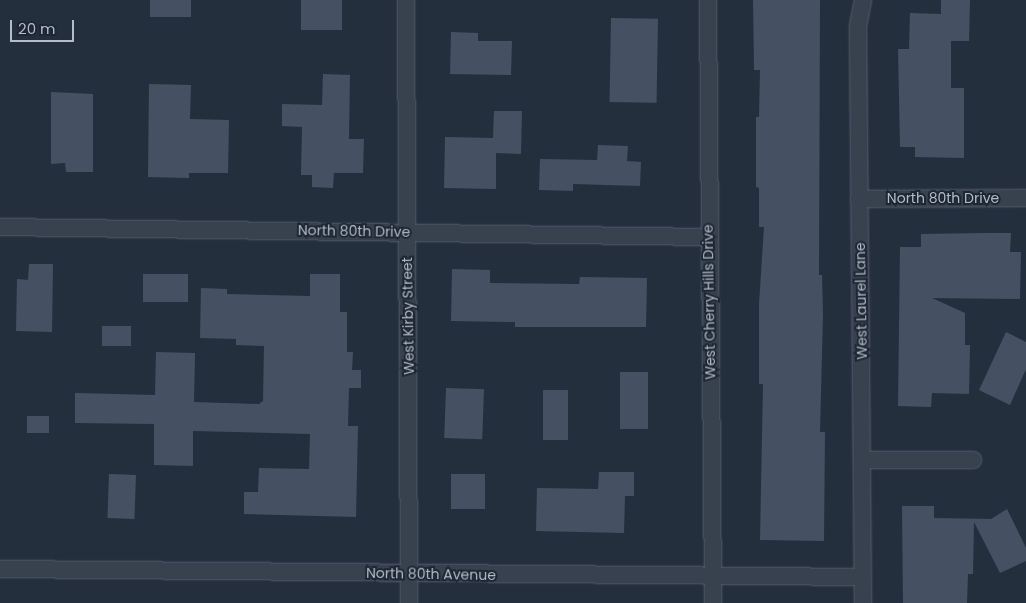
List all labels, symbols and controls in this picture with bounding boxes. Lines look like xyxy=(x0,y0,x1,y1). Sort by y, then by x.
scale bar xyxy=(12,10,76,42)
text: 20 m xyxy=(18,18,56,39)
street label: North 80th Drive xyxy=(887,190,999,206)
street label: North 80th Drive xyxy=(298,222,410,240)
street label: West Cherry Hills Drive xyxy=(699,224,719,380)
street label: West Laurel Lane xyxy=(852,242,870,360)
street label: West Kirby Street xyxy=(399,257,417,375)
street label: North 80th Avenue xyxy=(366,564,496,584)

